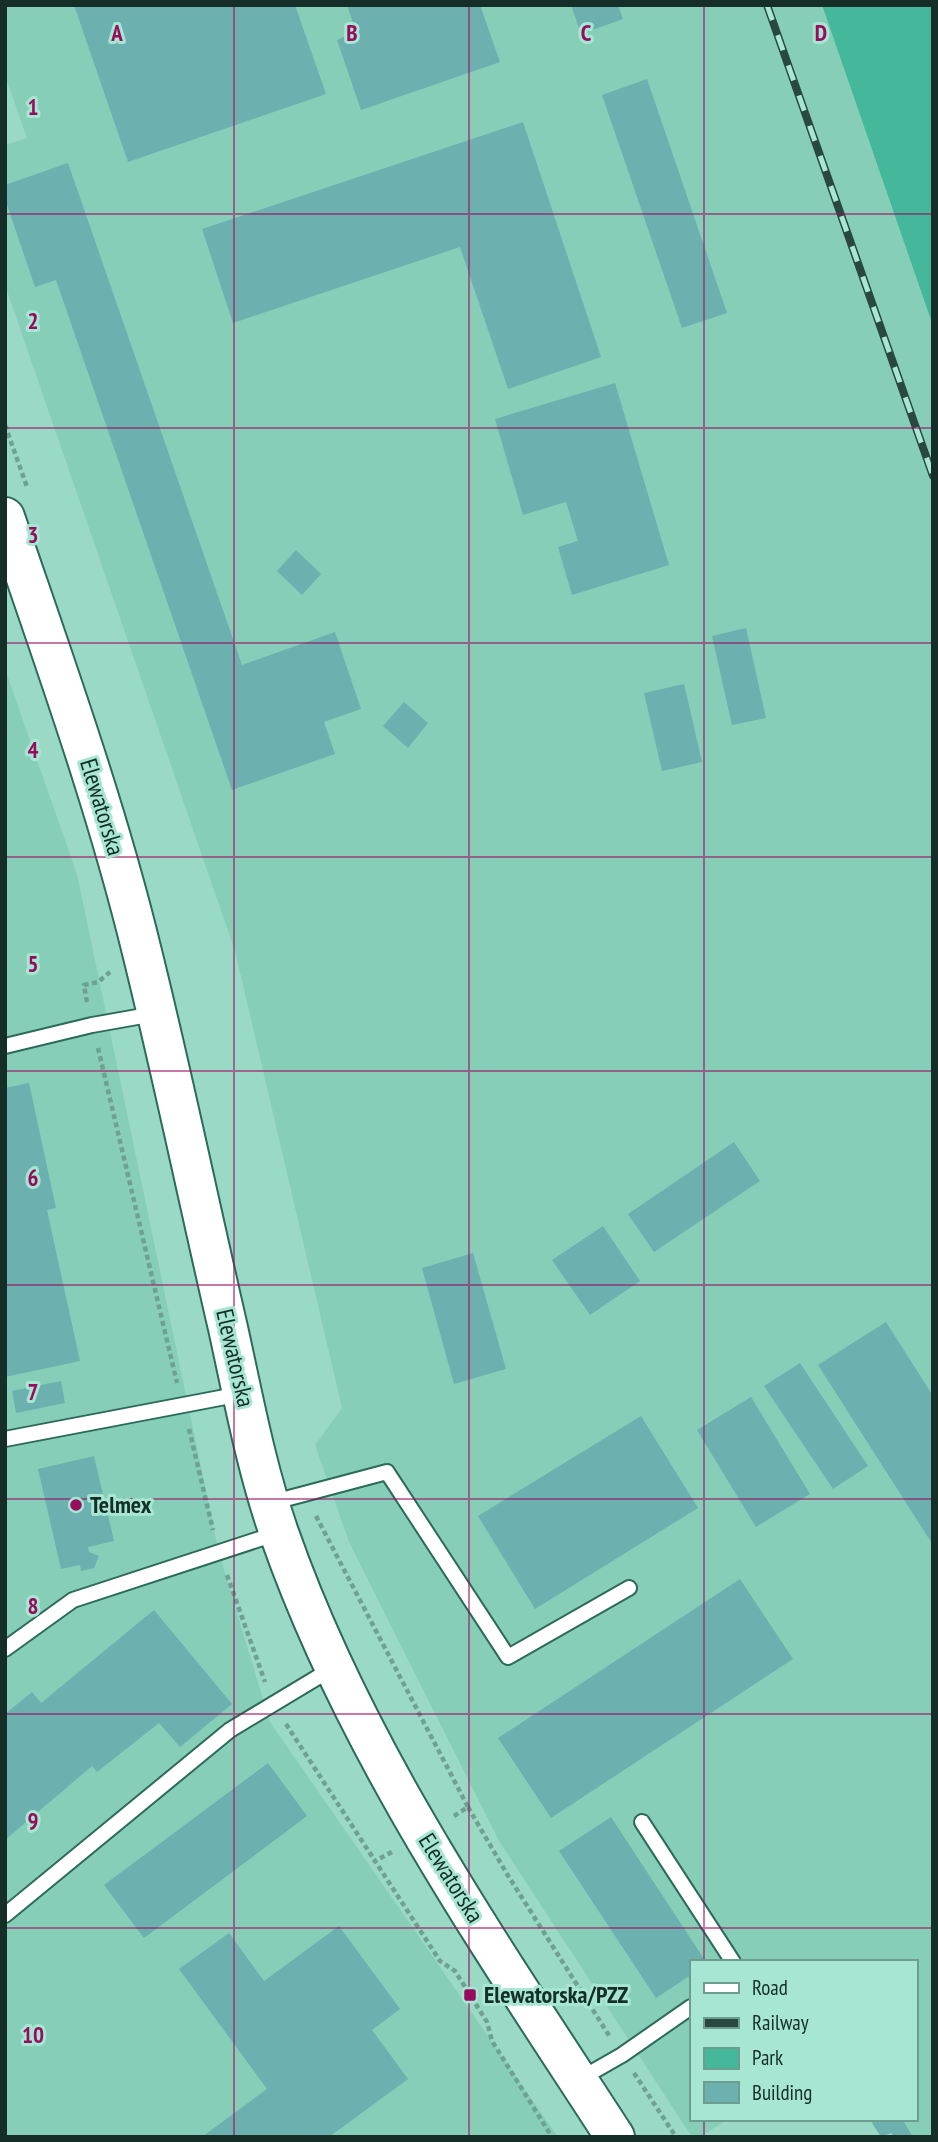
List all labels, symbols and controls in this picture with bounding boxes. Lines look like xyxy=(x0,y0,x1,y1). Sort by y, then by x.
text: A xyxy=(110,18,123,47)
text: B xyxy=(346,18,358,47)
text: C xyxy=(581,18,592,47)
text: D xyxy=(815,18,827,47)
text: 1 xyxy=(28,92,39,121)
text: 2 xyxy=(28,306,39,335)
text: 3 xyxy=(28,520,39,549)
text: 4 xyxy=(28,735,39,764)
street label: Elewatorska xyxy=(73,755,132,859)
text: 5 xyxy=(28,949,39,978)
text: 6 xyxy=(28,1163,39,1192)
street label: Elewatorska xyxy=(209,1306,262,1410)
text: 7 xyxy=(28,1377,39,1406)
place label: Telmex xyxy=(90,1489,152,1520)
marker: Telmex xyxy=(68,1497,84,1513)
text: 8 xyxy=(28,1591,39,1620)
text: 9 xyxy=(28,1806,39,1835)
street label: Elewatorska xyxy=(412,1827,491,1928)
legend xyxy=(690,1960,917,2121)
text: Road xyxy=(752,1974,788,2001)
place label: Elewatorska/PZZ xyxy=(484,1979,629,2010)
marker: Elewatorska/PZZ xyxy=(462,1987,478,2003)
text: Railway xyxy=(752,2009,809,2036)
text: 10 xyxy=(22,2020,44,2049)
text: Park xyxy=(752,2044,783,2071)
text: Building xyxy=(752,2079,812,2106)

